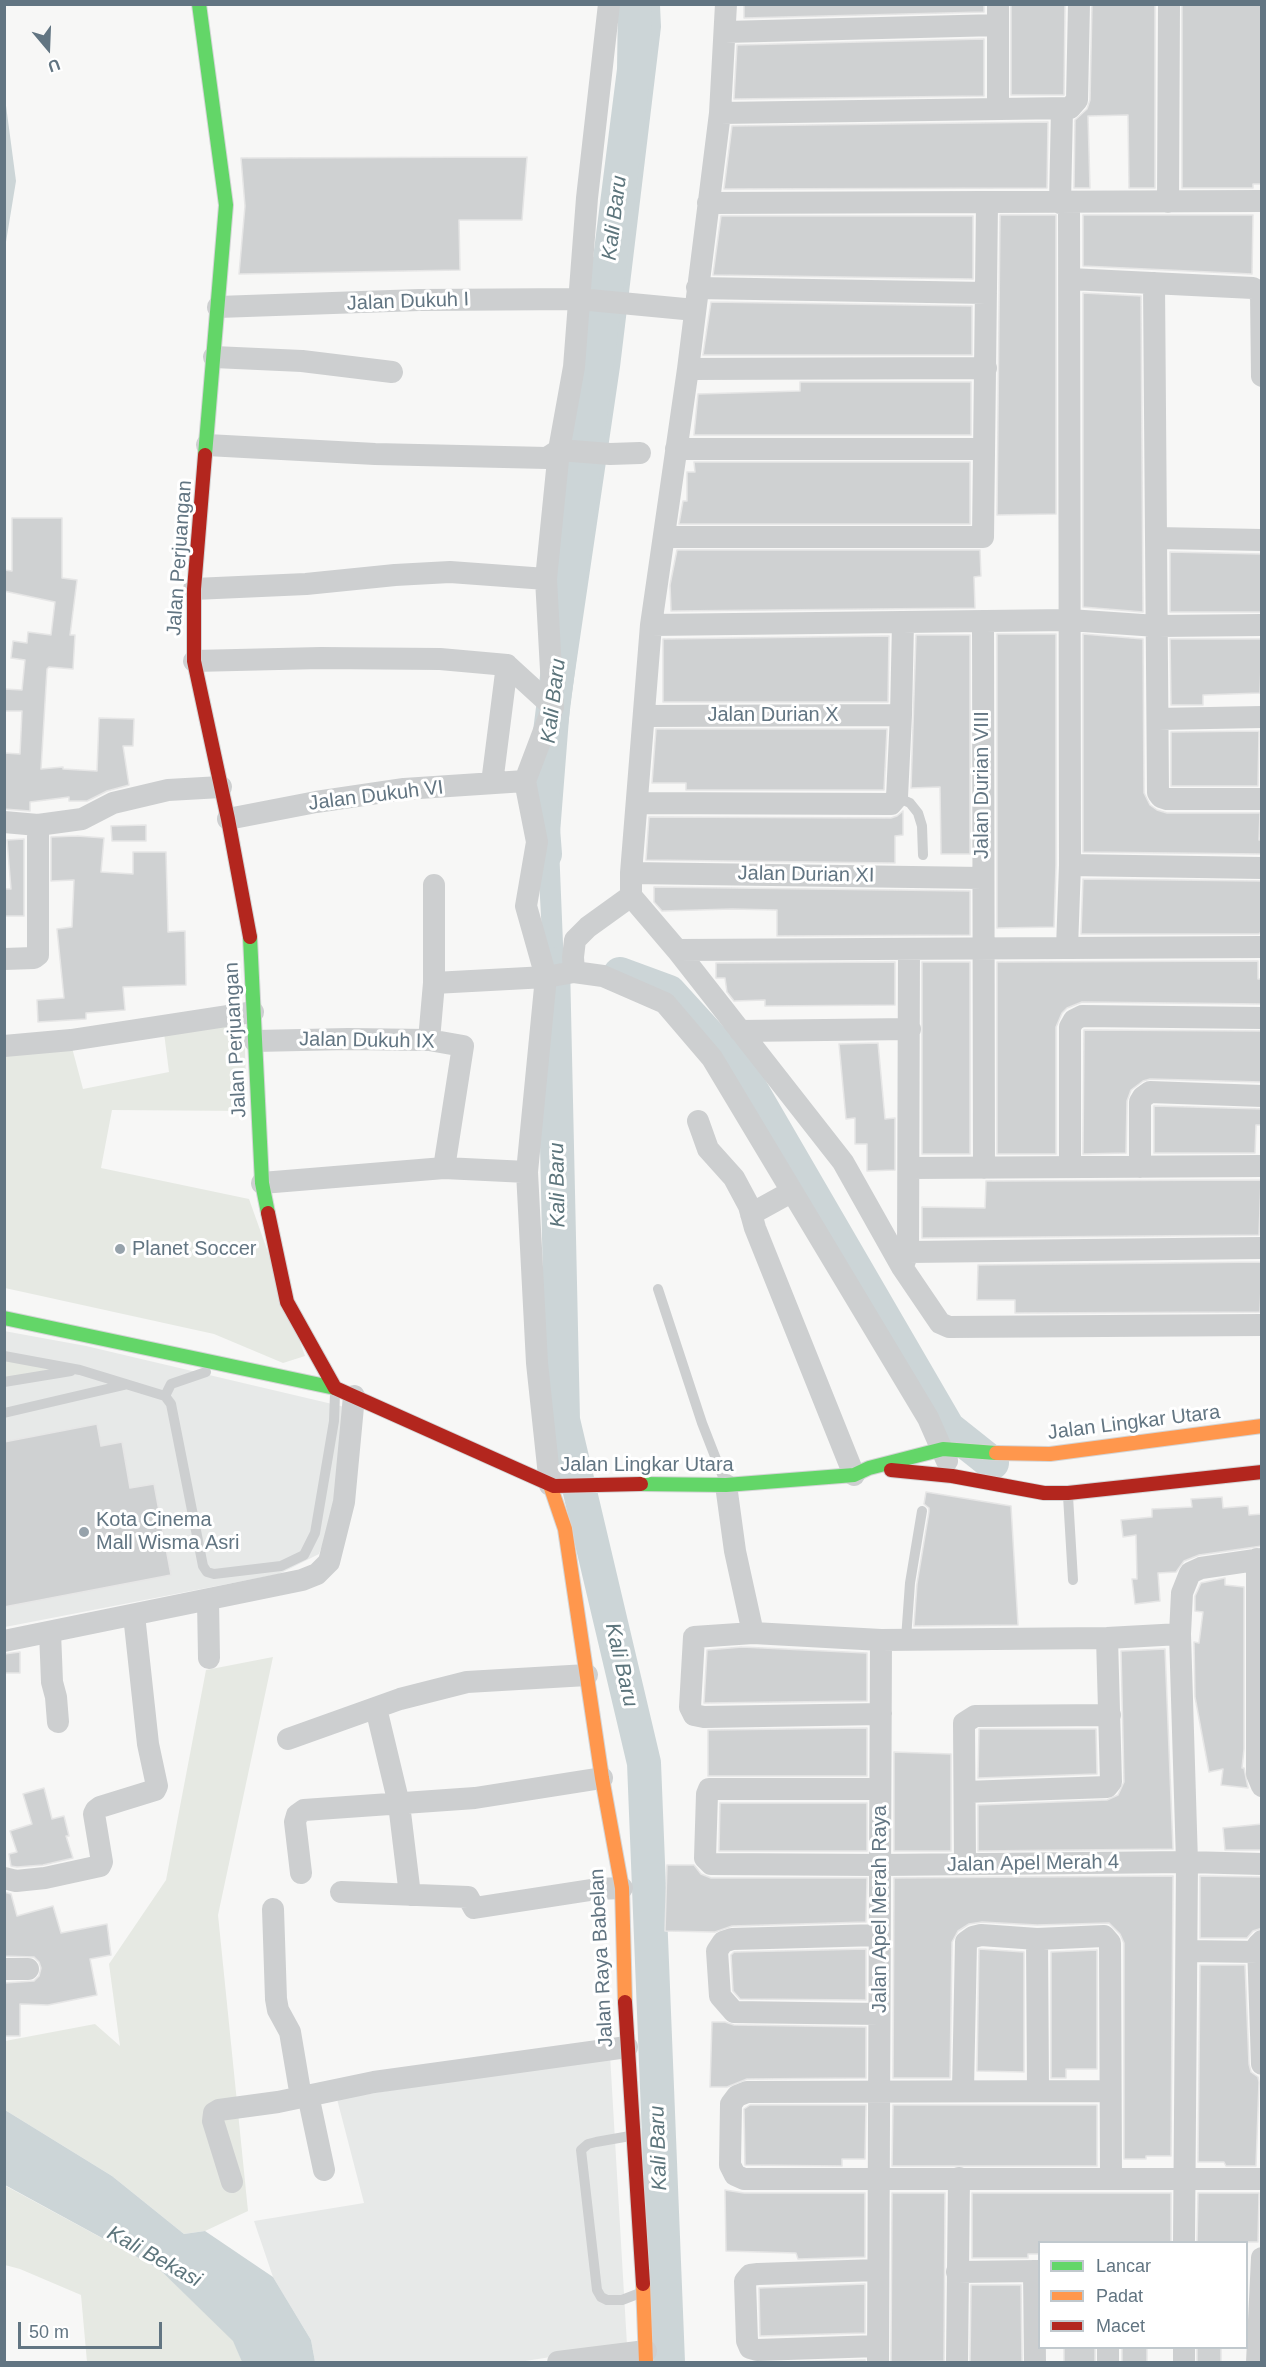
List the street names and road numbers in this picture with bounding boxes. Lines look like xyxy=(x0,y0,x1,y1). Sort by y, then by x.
street label: Jalan Dukuh I xyxy=(346,288,470,316)
street label: Jalan Perjuangan xyxy=(163,480,197,636)
street label: Jalan Durian X xyxy=(707,703,839,727)
street label: Jalan Durian VIII xyxy=(970,711,994,859)
street label: Jalan Dukuh VI xyxy=(307,776,445,816)
street label: Jalan Durian XI xyxy=(737,862,875,888)
street label: Jalan Perjuangan xyxy=(220,962,252,1118)
street label: Jalan Dukuh IX xyxy=(299,1028,435,1054)
street label: Jalan Lingkar Utara xyxy=(1046,1401,1222,1445)
street label: Jalan Lingkar Utara xyxy=(560,1453,734,1477)
street label: Jalan Apel Merah Raya xyxy=(868,1805,892,2013)
street label: Jalan Apel Merah 4 xyxy=(947,1850,1119,1878)
street label: Jalan Raya Babelan xyxy=(585,1868,619,2048)

